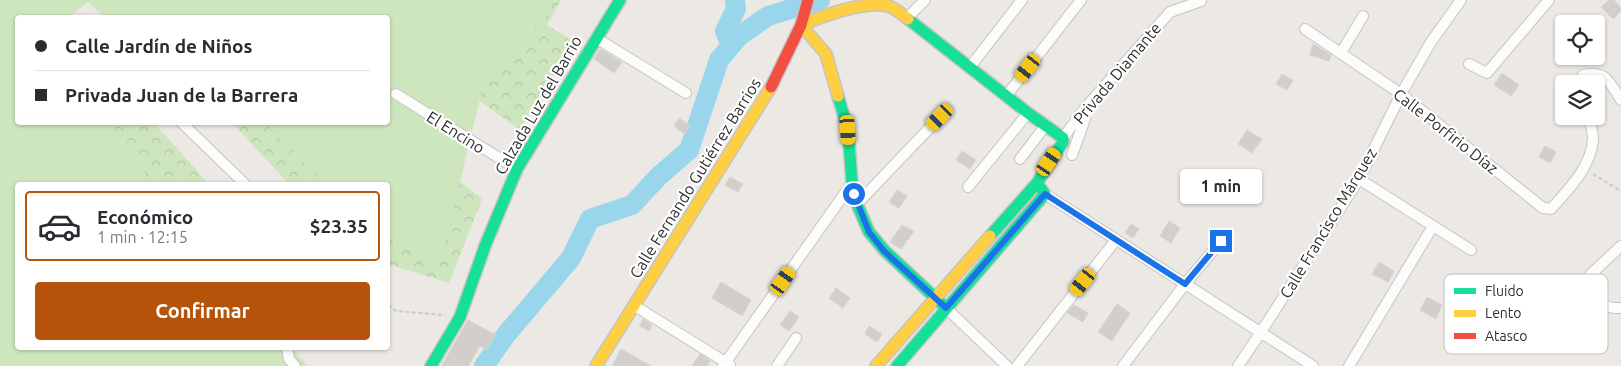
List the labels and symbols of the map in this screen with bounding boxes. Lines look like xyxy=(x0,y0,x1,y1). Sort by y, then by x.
street label: Privada Diamante xyxy=(1069,19,1165,127)
street label: Calzada Luz del Barrio xyxy=(491,32,585,178)
car xyxy=(1012,52,1043,84)
street label: Calle Fernando Gutiérrez Barrios xyxy=(626,75,764,281)
street label: Calle Porfirio Díaz xyxy=(1390,85,1502,177)
car xyxy=(924,101,955,133)
street label: El Encino xyxy=(424,107,488,157)
car xyxy=(839,115,856,145)
car xyxy=(1034,145,1063,179)
street label: Calle Francisco Márquez xyxy=(1276,145,1380,301)
callout: 1 min xyxy=(1180,168,1262,204)
route start xyxy=(843,183,865,205)
route end xyxy=(1210,230,1232,252)
car xyxy=(768,264,797,298)
car xyxy=(1067,266,1098,298)
legend xyxy=(1444,274,1608,354)
text: Fluido xyxy=(1485,283,1524,299)
text: Lento xyxy=(1485,305,1522,321)
text: Atasco xyxy=(1485,328,1528,344)

